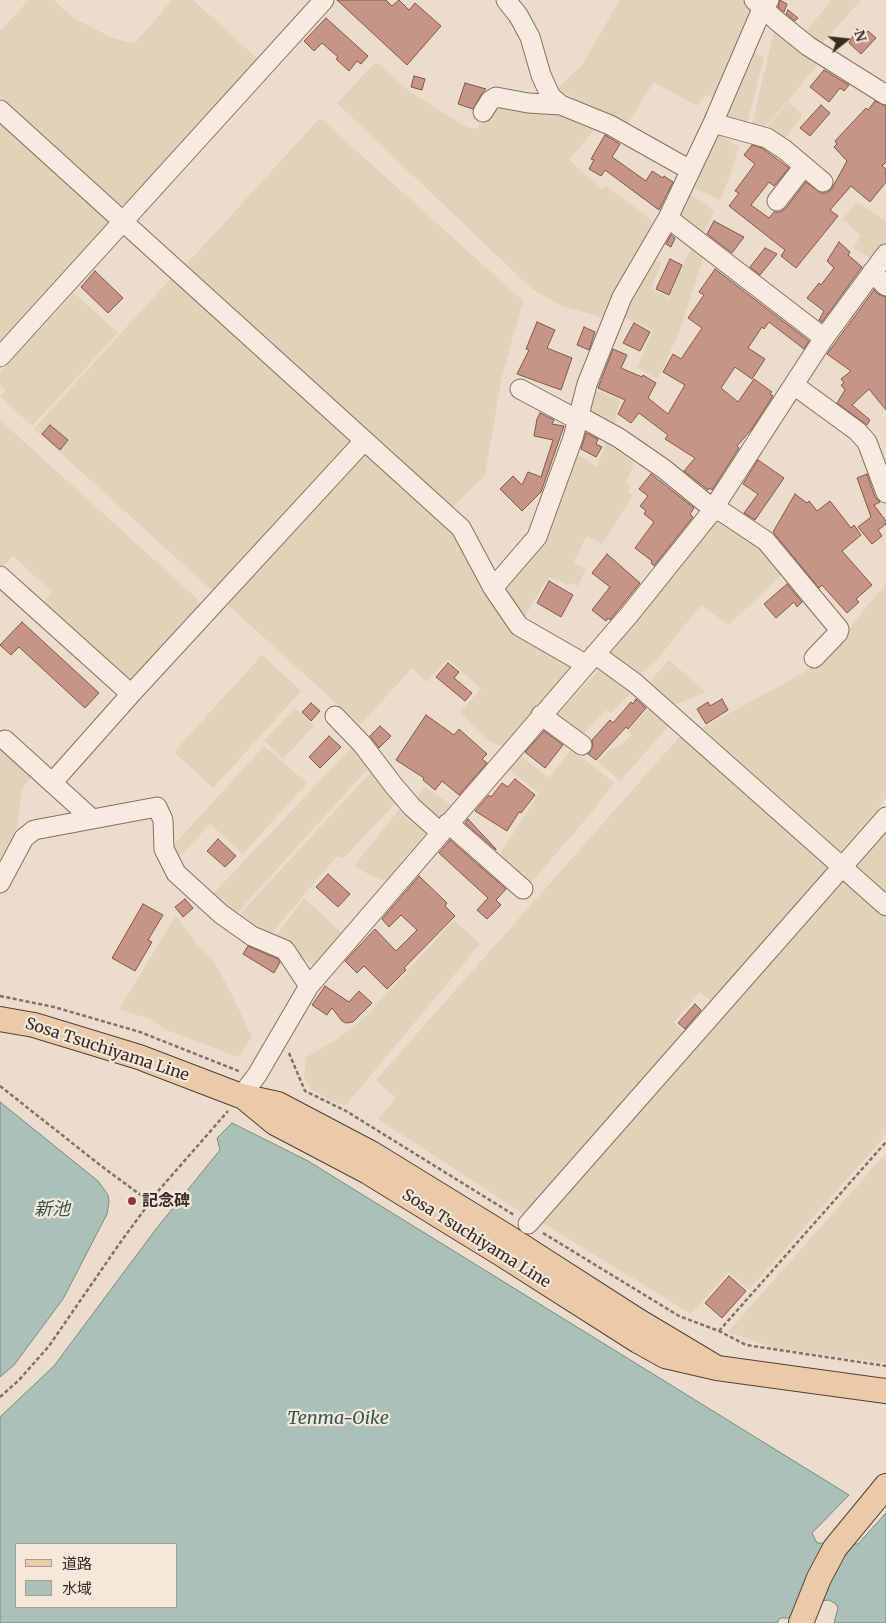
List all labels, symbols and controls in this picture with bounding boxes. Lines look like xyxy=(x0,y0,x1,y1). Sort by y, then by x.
north arrow xyxy=(821,15,871,65)
text: N xyxy=(850,28,871,44)
street label: Sosa Tsuchiyama Line xyxy=(23,1014,191,1086)
street label: Sosa Tsuchiyama Line xyxy=(398,1185,554,1293)
place label: 記念碑 xyxy=(142,1191,190,1211)
marker: 記念碑 xyxy=(126,1195,138,1207)
water label: 新池 xyxy=(34,1199,70,1221)
water label: Tenma-Oike xyxy=(287,1408,389,1430)
legend xyxy=(15,1543,178,1608)
text: 道路 xyxy=(62,1554,92,1573)
text: 水域 xyxy=(62,1579,92,1598)

